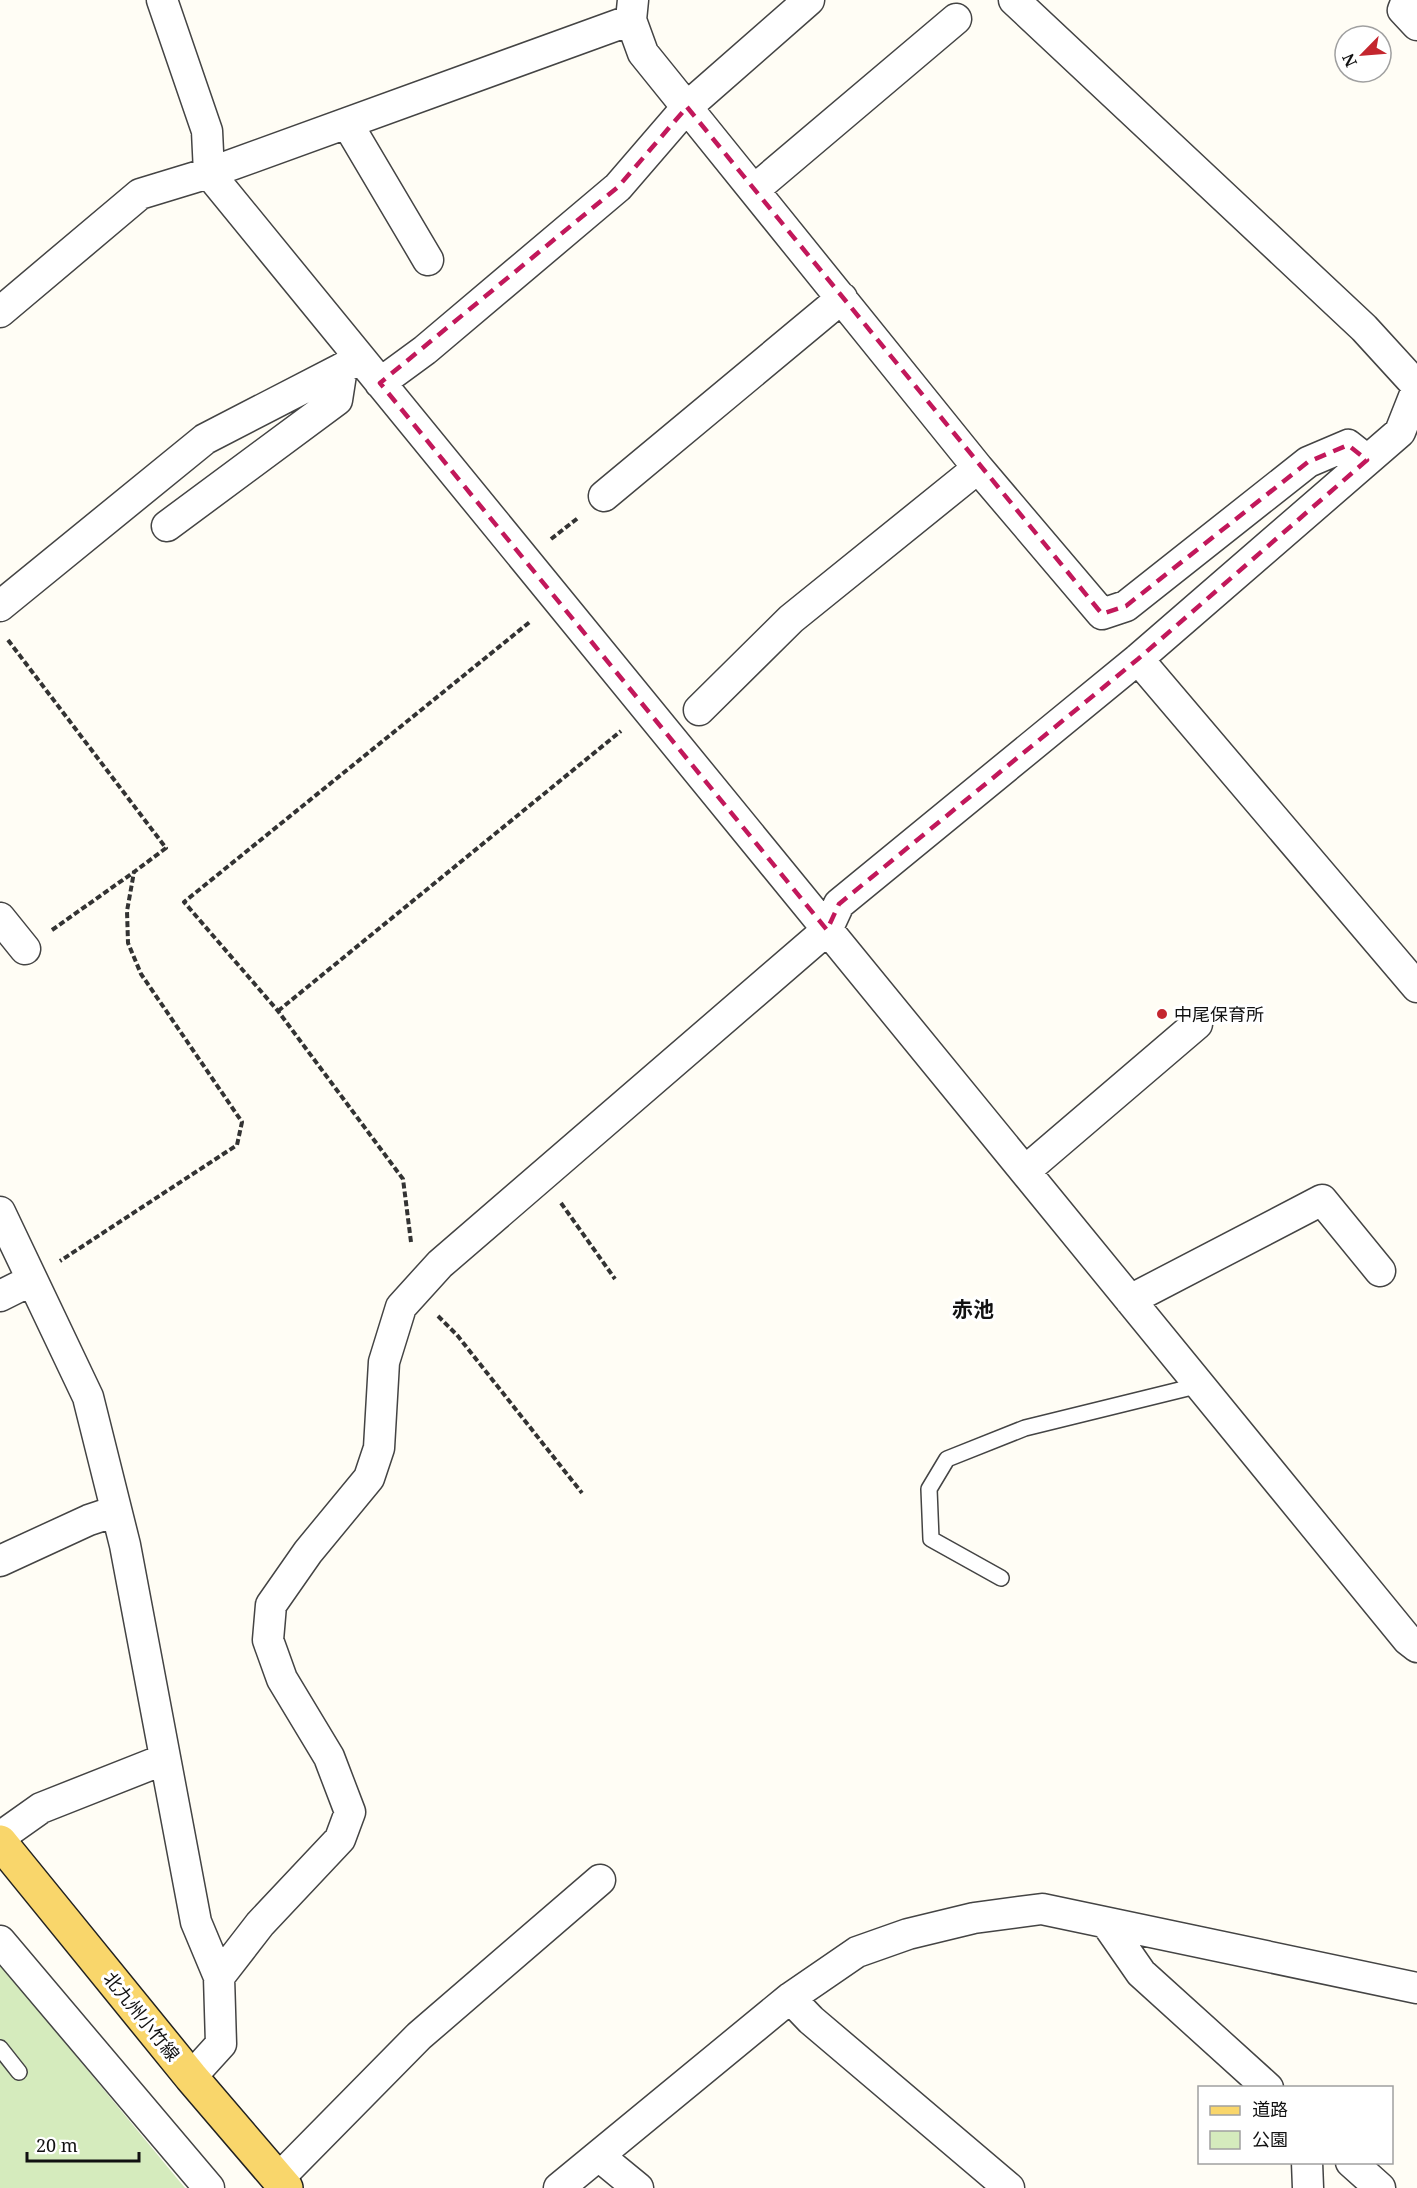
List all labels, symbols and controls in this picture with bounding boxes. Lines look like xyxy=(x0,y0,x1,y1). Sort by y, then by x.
north arrow xyxy=(1333,24,1393,84)
text: N xyxy=(1337,50,1362,71)
place label: 中尾保育所 xyxy=(1174,1002,1264,1026)
marker: 中尾保育所 xyxy=(1155,1007,1169,1021)
district label: 赤池 xyxy=(952,1295,994,1323)
street label: 北九州小竹線 xyxy=(99,1966,185,2066)
legend xyxy=(1198,2086,1393,2164)
text: 道路 xyxy=(1252,2097,1288,2121)
scale bar xyxy=(27,2125,140,2163)
text: 公園 xyxy=(1252,2127,1288,2151)
text: 20 m xyxy=(36,2133,78,2157)

